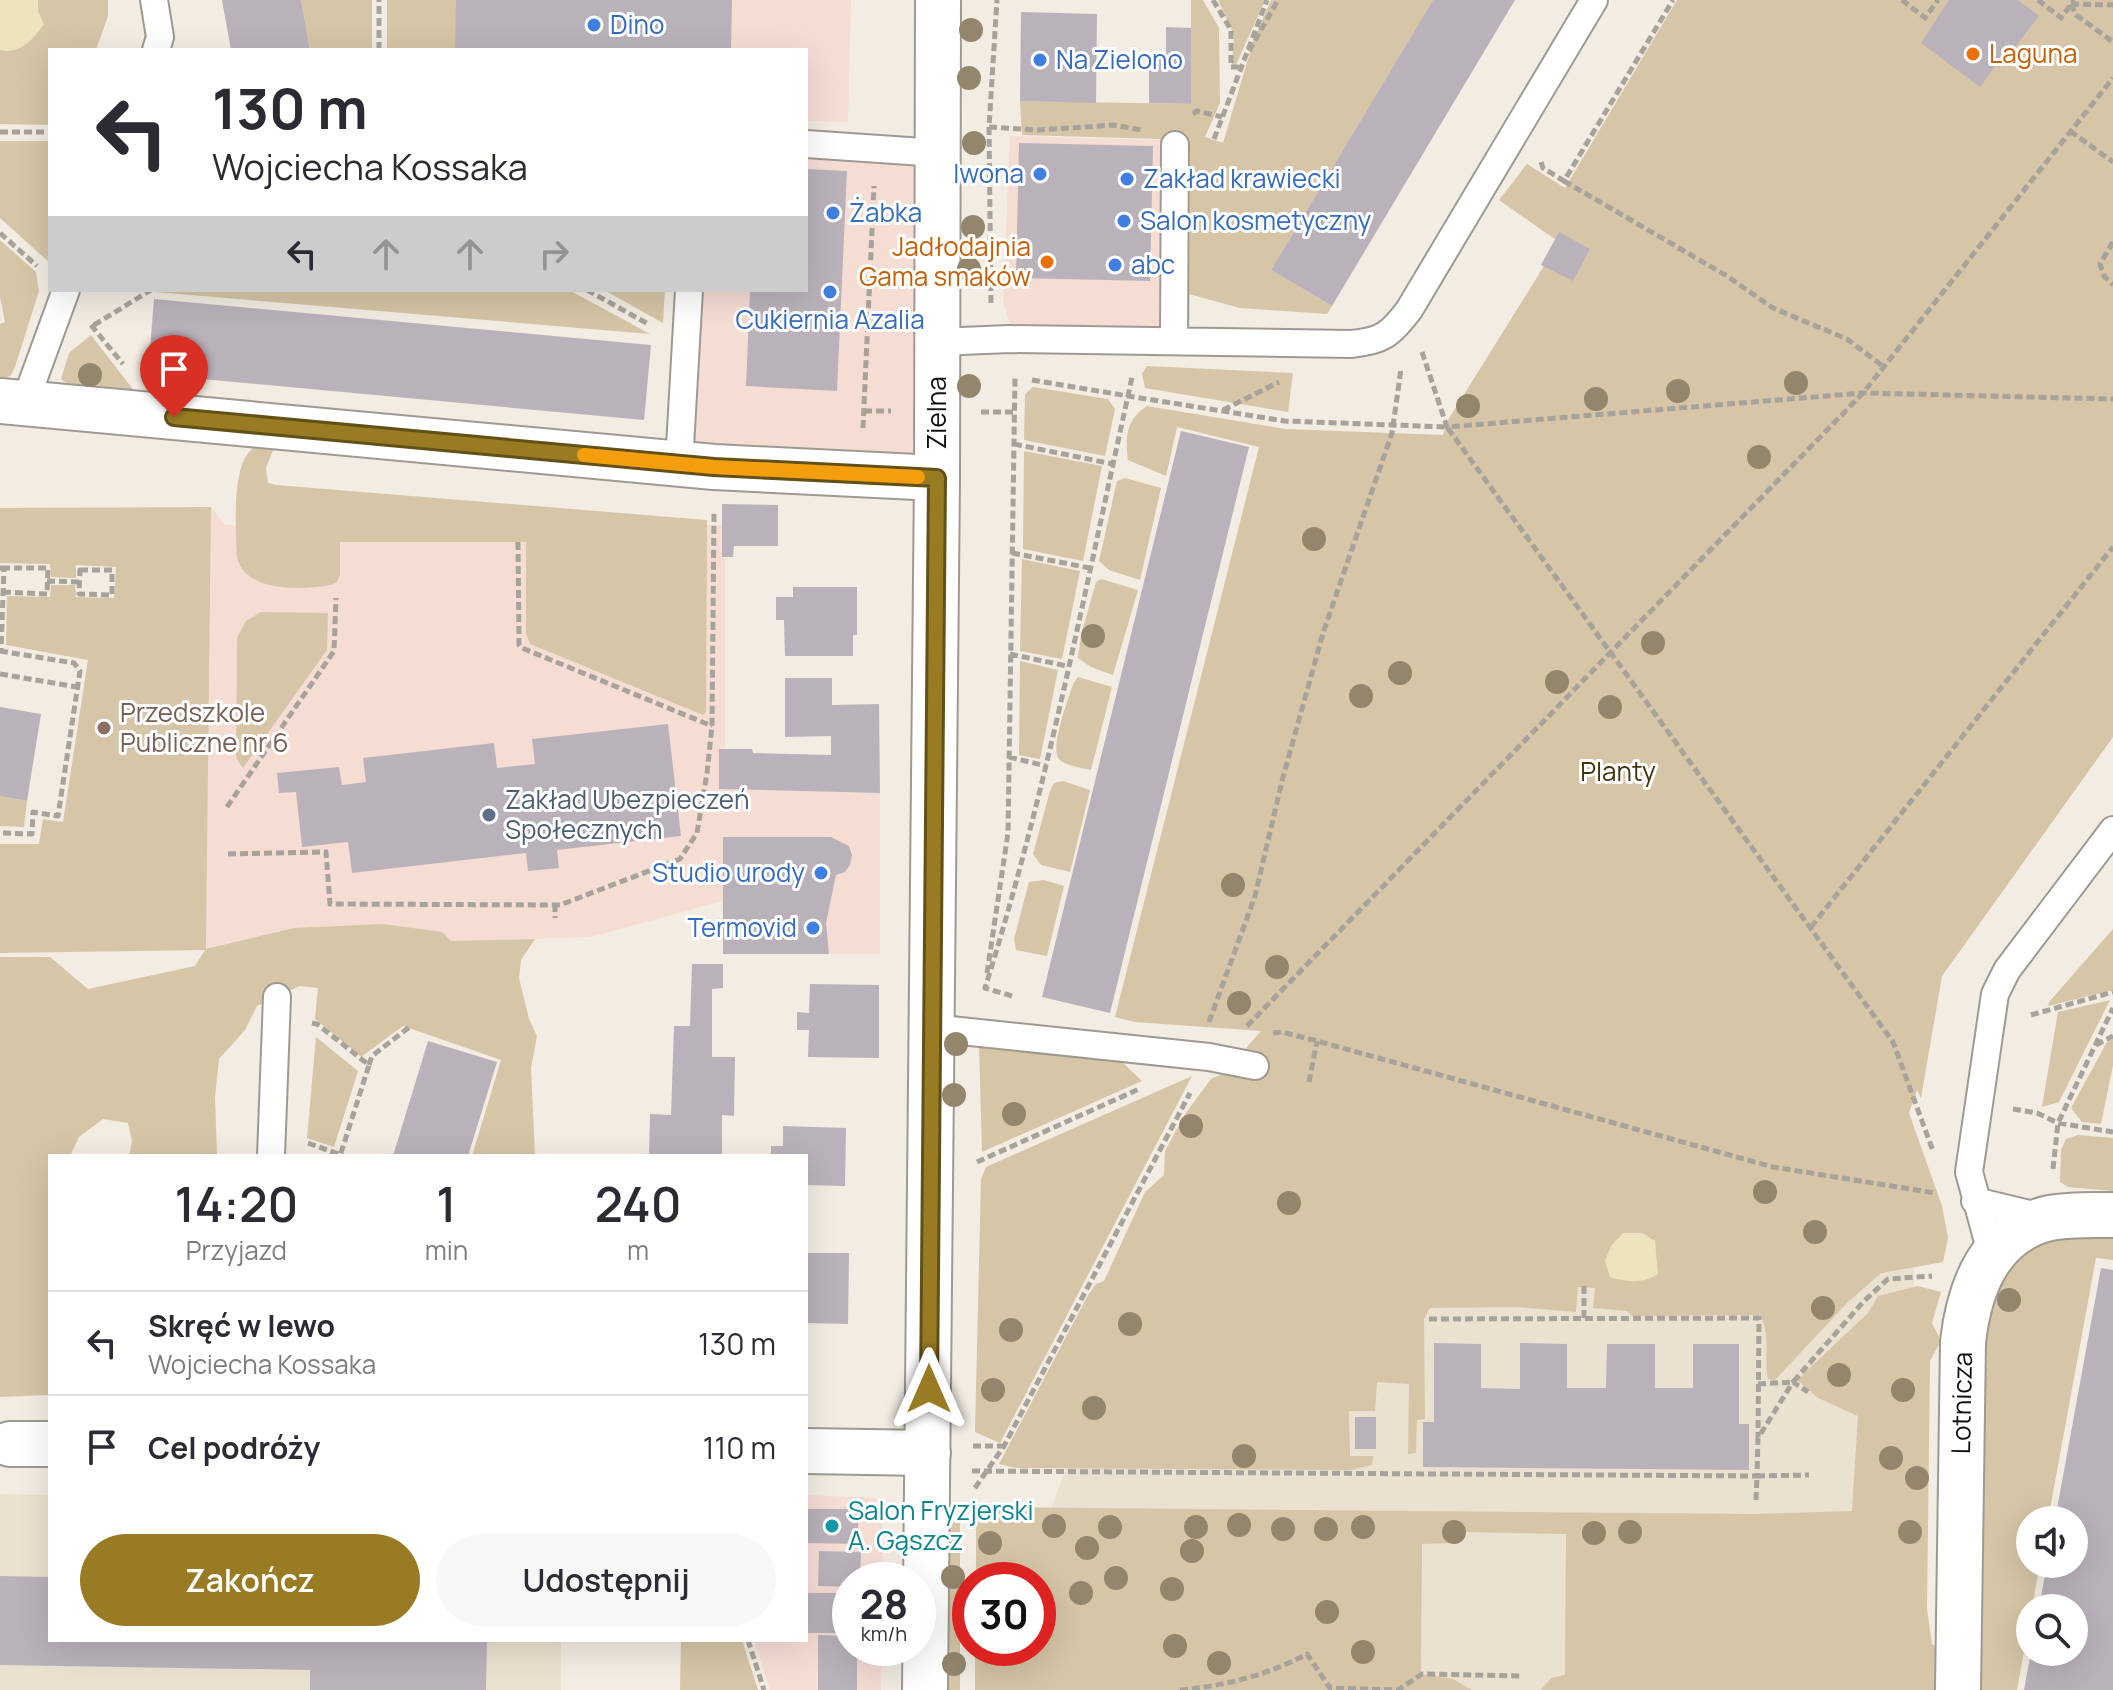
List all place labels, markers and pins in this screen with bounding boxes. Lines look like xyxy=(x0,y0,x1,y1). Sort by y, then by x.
place label: Dino xyxy=(610,6,664,42)
marker: Dino xyxy=(585,16,603,34)
place label: Laguna xyxy=(1989,35,2077,71)
place label: Na Zielono xyxy=(1056,41,1183,77)
marker: Laguna xyxy=(1964,45,1982,63)
marker: Na Zielono xyxy=(1031,51,1049,69)
place label: Iwona xyxy=(953,155,1024,191)
place label: Zakład krawiecki xyxy=(1143,160,1341,196)
marker: Iwona xyxy=(1031,165,1049,183)
marker: Zakład krawiecki xyxy=(1118,170,1136,188)
place label: Żabka xyxy=(849,194,922,230)
place label: Salon kosmetyczny xyxy=(1140,202,1372,238)
marker: Żabka xyxy=(824,204,842,222)
marker: Salon kosmetyczny xyxy=(1115,212,1133,230)
place label: Jadłodajnia Gama smaków xyxy=(859,228,1031,294)
place label: abc xyxy=(1131,246,1175,282)
marker: Jadłodajnia Gama smaków xyxy=(1038,253,1056,271)
marker: abc xyxy=(1106,256,1124,274)
marker: Cukiernia Azalia xyxy=(821,283,839,301)
place label: Cukiernia Azalia xyxy=(735,301,925,337)
pin xyxy=(140,335,208,417)
place label: Przedszkole Publiczne nr 6 xyxy=(120,694,289,760)
marker: Przedszkole Publiczne nr 6 xyxy=(95,719,113,737)
place label: Zakład Ubezpieczeń Społecznych xyxy=(505,781,749,847)
marker: Zakład Ubezpieczeń Społecznych xyxy=(480,806,498,824)
place label: Studio urody xyxy=(652,854,805,890)
marker: Studio urody xyxy=(812,864,830,882)
place label: Termovid xyxy=(687,909,797,945)
marker: Termovid xyxy=(804,919,822,937)
place label: Salon Fryzjerski A. Gąszcz xyxy=(848,1492,1034,1558)
marker: Salon Fryzjerski A. Gąszcz xyxy=(823,1517,841,1535)

